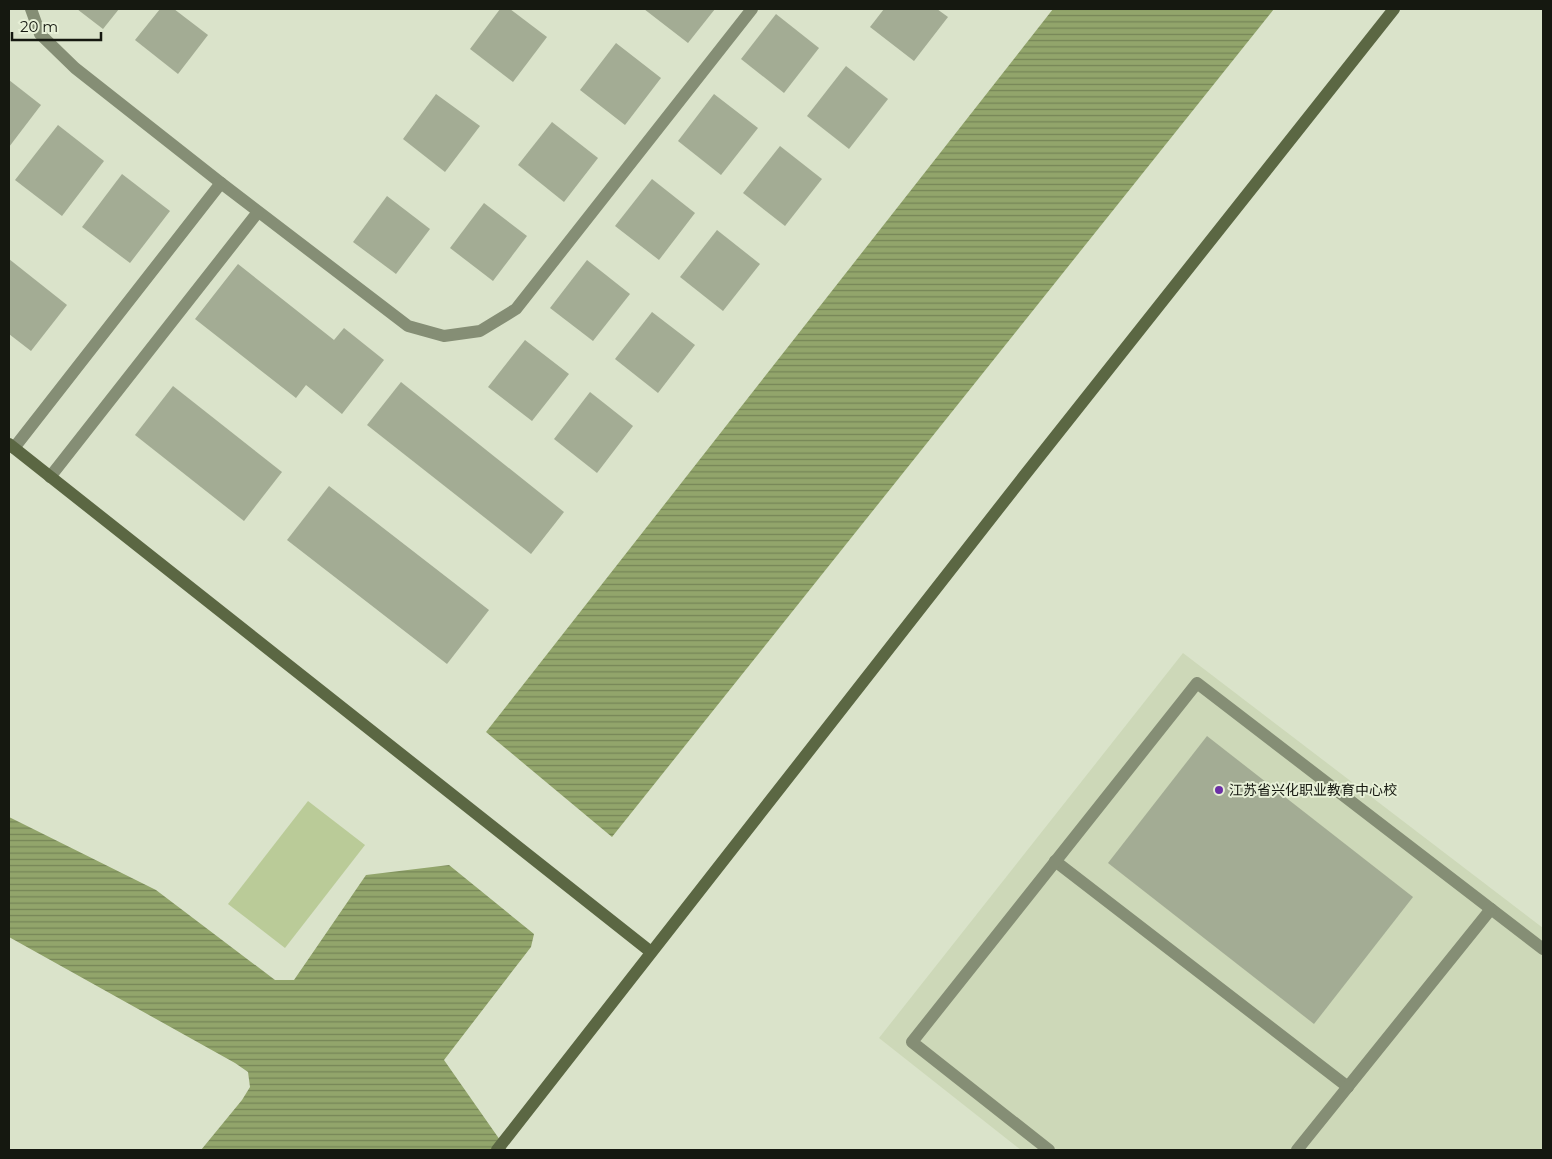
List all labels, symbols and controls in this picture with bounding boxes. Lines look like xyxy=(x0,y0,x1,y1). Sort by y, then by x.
scale bar xyxy=(12,10,101,42)
text: 20 m xyxy=(20,17,58,36)
place label: 江苏省兴化职业教育中心校 xyxy=(1229,781,1397,799)
marker: 江苏省兴化职业教育中心校 xyxy=(1213,784,1225,796)

